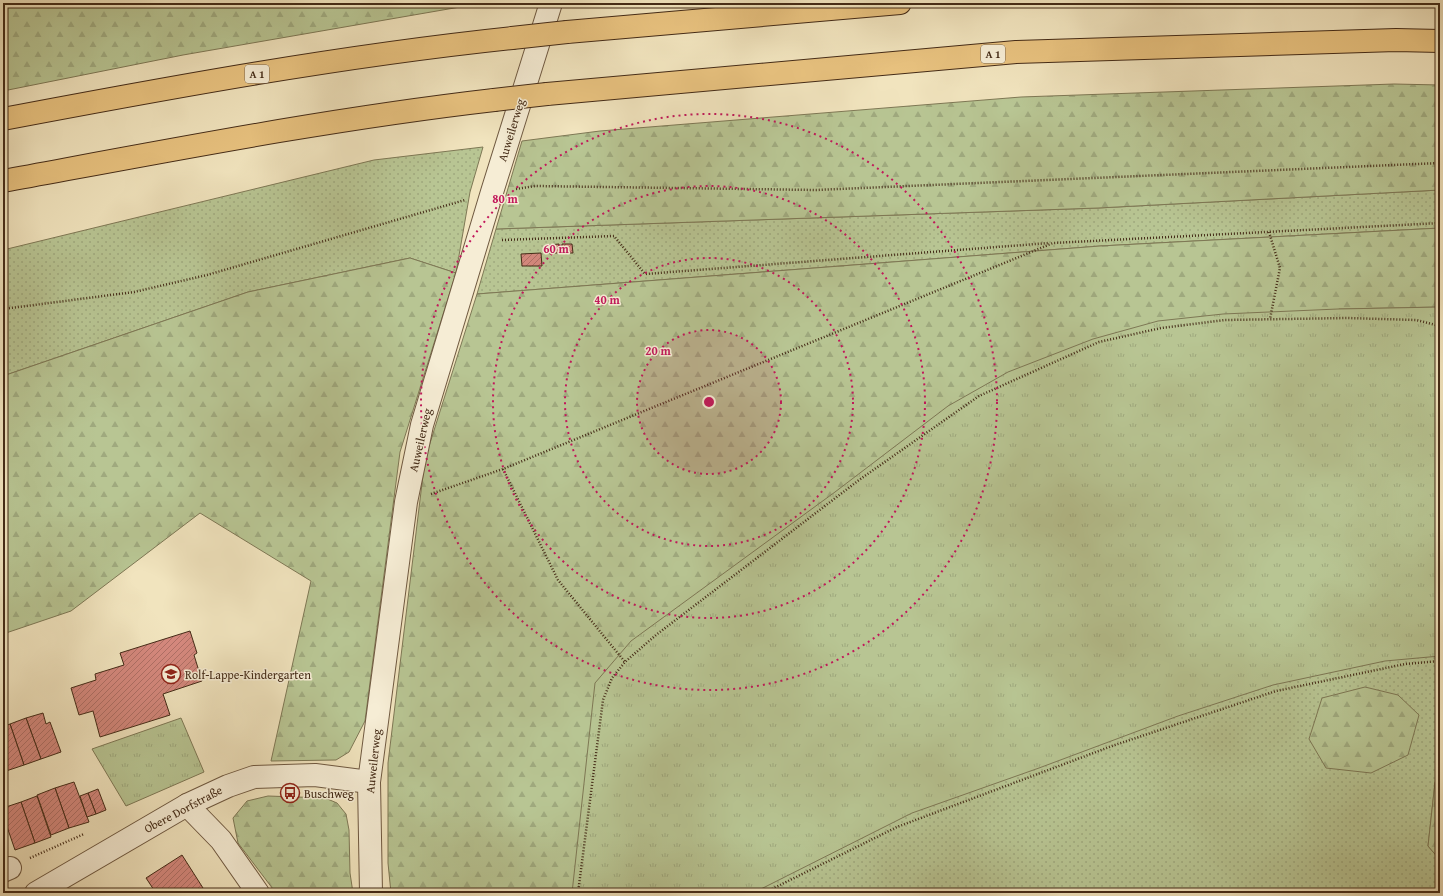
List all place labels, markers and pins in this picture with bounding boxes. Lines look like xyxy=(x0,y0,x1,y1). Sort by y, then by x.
centre of rings xyxy=(702,395,716,409)
school or university icon: Rolf-Lappe-Kindergarten xyxy=(160,663,182,685)
place label: Rolf-Lappe-Kindergarten xyxy=(185,666,311,683)
bus stop icon: Buschweg xyxy=(279,782,301,804)
place label: Buschweg xyxy=(304,785,354,802)

